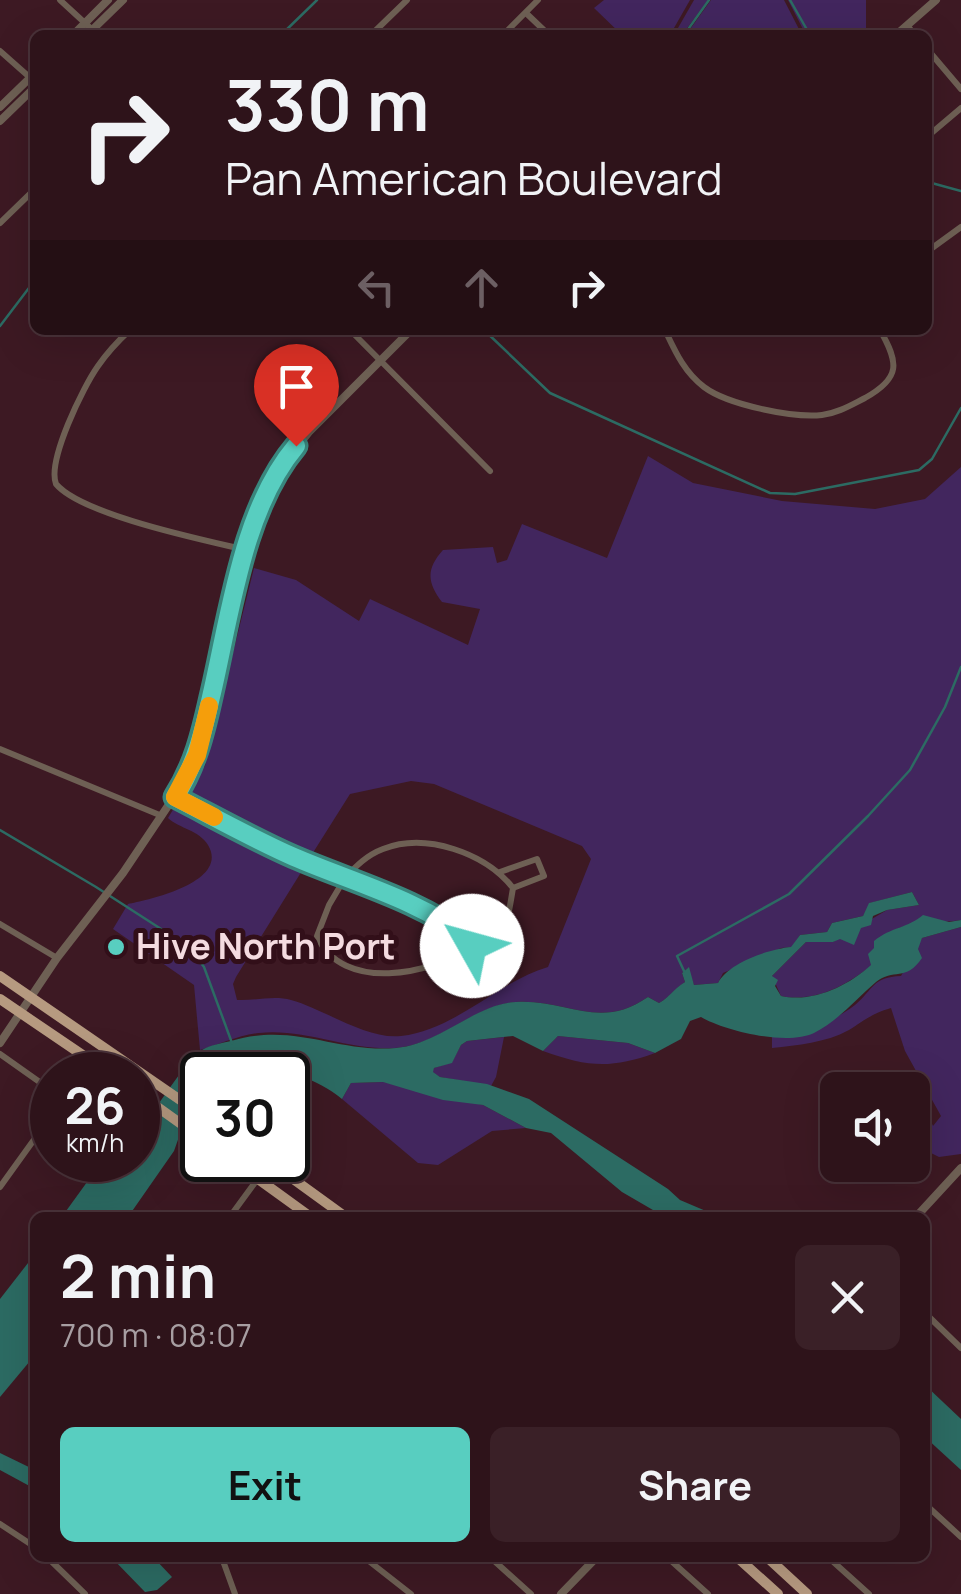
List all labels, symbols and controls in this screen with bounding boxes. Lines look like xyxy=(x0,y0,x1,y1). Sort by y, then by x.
text: 330 m xyxy=(225,56,429,152)
icon: right xyxy=(60,70,190,200)
text: Pan American Boulevard xyxy=(225,147,723,209)
icon: left xyxy=(349,260,404,315)
icon: ahead xyxy=(454,260,509,315)
icon: right xyxy=(559,260,614,315)
pin xyxy=(254,344,339,447)
icon: arrive xyxy=(269,359,324,414)
position arrow xyxy=(420,894,524,998)
place label: Hive North Port xyxy=(136,922,395,970)
marker: Hive North Port xyxy=(105,936,127,958)
speed limit sign: 30 xyxy=(180,1052,310,1182)
text: 26 xyxy=(65,1071,125,1139)
map controls xyxy=(820,1072,930,1182)
button: sound xyxy=(820,1072,930,1182)
text: km/h xyxy=(66,1125,124,1160)
text: 2 min xyxy=(60,1234,216,1316)
button: close xyxy=(795,1245,900,1350)
text: 700 m · 08:07 xyxy=(60,1313,252,1357)
button: Exit xyxy=(60,1427,470,1542)
button: Share xyxy=(490,1427,900,1542)

